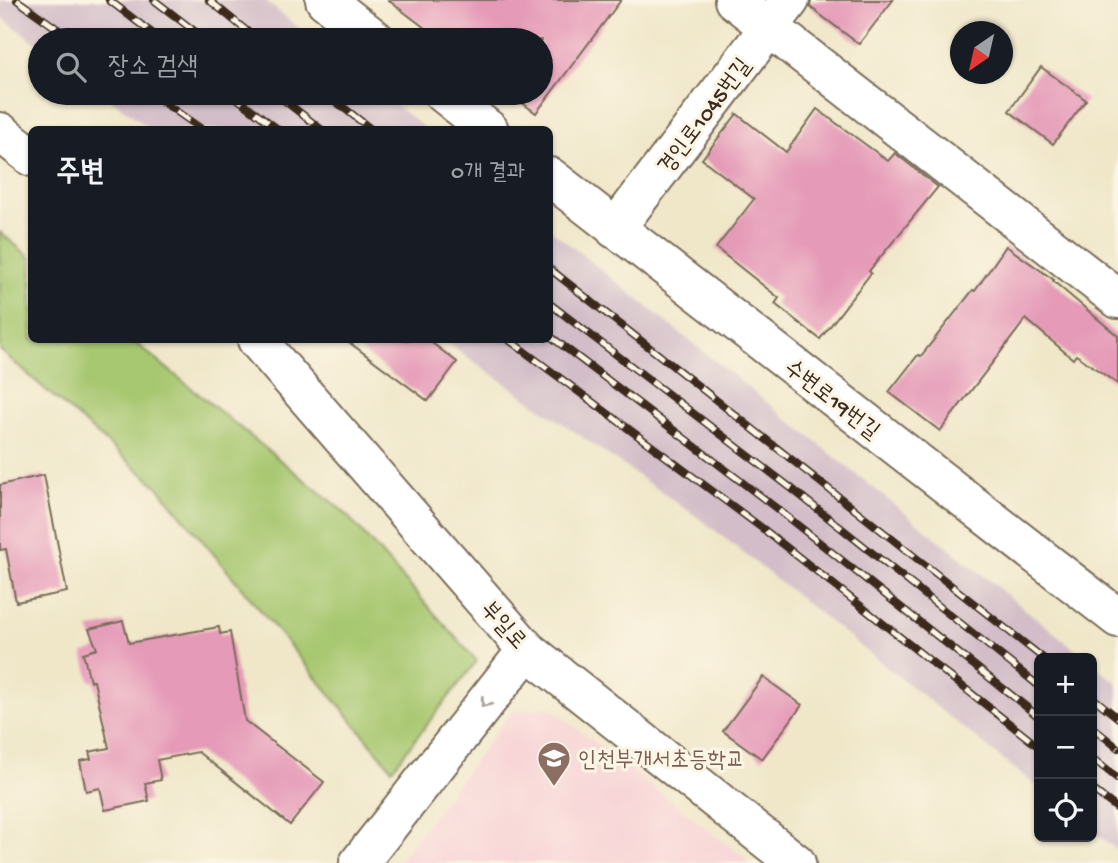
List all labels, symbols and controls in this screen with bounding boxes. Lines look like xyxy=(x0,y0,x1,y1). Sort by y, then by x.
north arrow xyxy=(950,21,1013,84)
search box xyxy=(28,28,553,105)
icon: search xyxy=(52,48,90,86)
text: 장소 검색 xyxy=(108,53,198,84)
street label: 경인로1045번길 xyxy=(654,54,758,180)
text: 주변 xyxy=(56,157,104,192)
text: 0개 결과 xyxy=(451,160,525,187)
street label: 수변로19번길 xyxy=(778,355,884,446)
street label: 부일로 xyxy=(474,597,531,656)
map controls xyxy=(1034,653,1097,842)
button: + xyxy=(1034,653,1097,716)
one-way arrow xyxy=(480,696,493,708)
button: − xyxy=(1034,716,1097,779)
school or university icon: 인천부개서초등학교 xyxy=(535,739,573,788)
place label: 인천부개서초등학교 xyxy=(578,748,745,775)
button: locate xyxy=(1034,779,1097,842)

